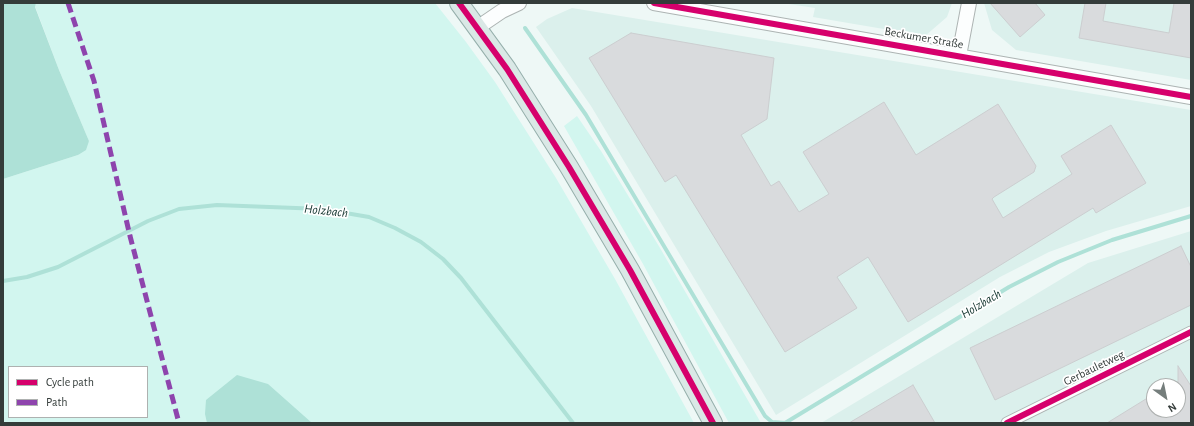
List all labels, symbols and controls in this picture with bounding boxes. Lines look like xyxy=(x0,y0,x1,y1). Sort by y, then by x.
street label: Beckumer Straße xyxy=(883,24,965,52)
water label: Holzbach xyxy=(303,201,349,221)
water label: Holzbach xyxy=(958,286,1004,322)
street label: Gerbauletweg xyxy=(1061,347,1127,389)
legend xyxy=(8,366,148,418)
text: Cycle path xyxy=(46,376,94,388)
north arrow xyxy=(1146,378,1186,418)
text: Path xyxy=(46,396,68,408)
text: N xyxy=(1166,401,1178,414)

